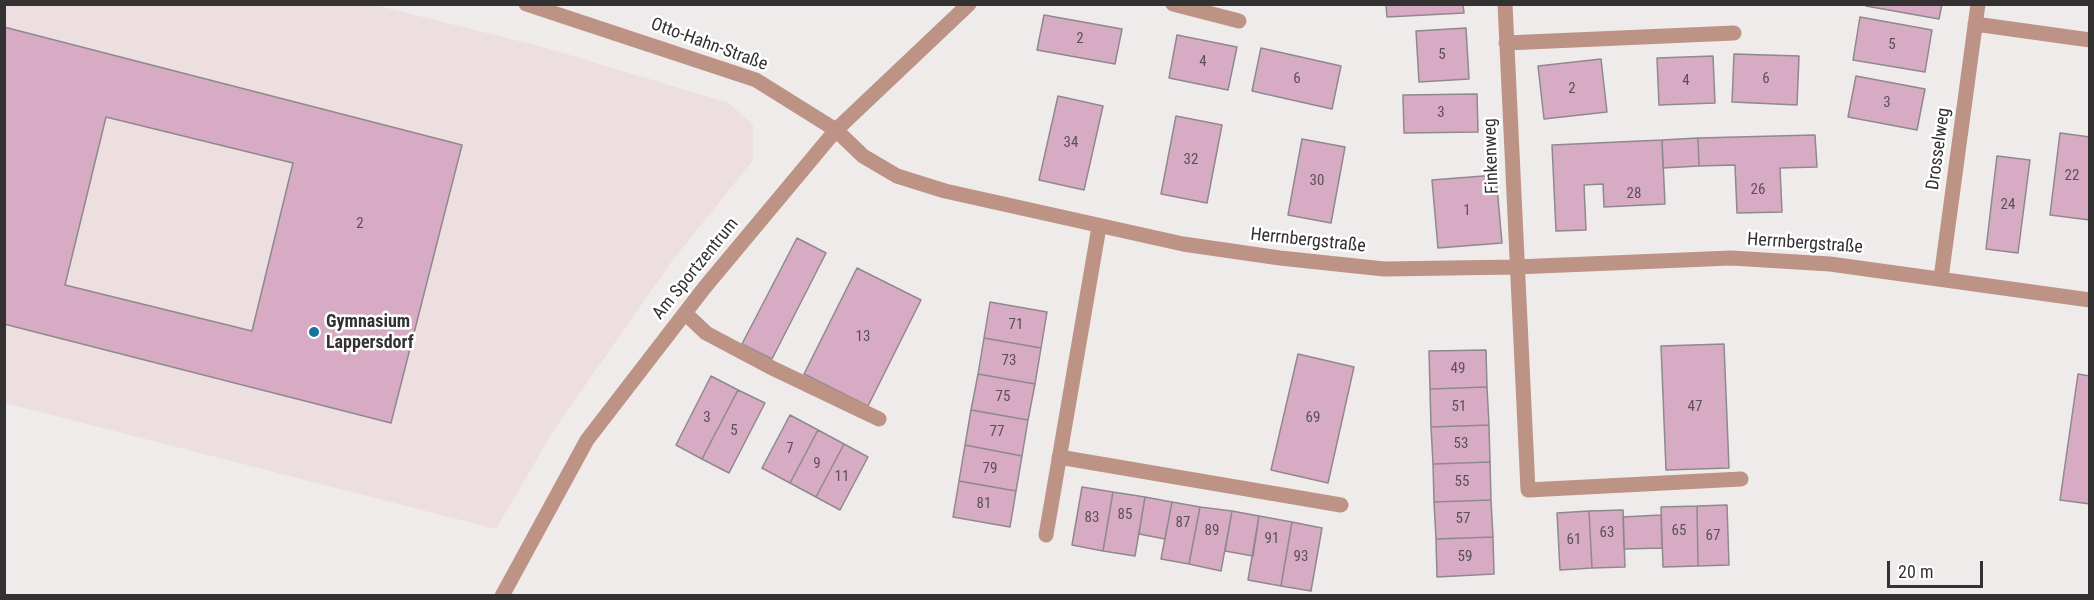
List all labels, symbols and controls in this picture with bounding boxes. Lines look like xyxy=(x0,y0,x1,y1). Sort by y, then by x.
street label: Otto-Hahn-Straße xyxy=(648,14,770,76)
house number: 2 xyxy=(1076,30,1084,48)
house number: 5 xyxy=(1888,36,1896,54)
house number: 5 xyxy=(1438,46,1446,64)
house number: 4 xyxy=(1199,53,1207,71)
house number: 6 xyxy=(1293,70,1301,88)
house number: 6 xyxy=(1762,70,1770,88)
house number: 4 xyxy=(1682,72,1690,90)
house number: 2 xyxy=(1568,80,1576,98)
house number: 3 xyxy=(1883,94,1891,112)
house number: 3 xyxy=(1437,104,1445,122)
street label: Drosselweg xyxy=(1923,107,1955,191)
street label: Finkenweg xyxy=(1480,118,1504,194)
house number: 34 xyxy=(1064,134,1078,152)
house number: 32 xyxy=(1184,151,1198,169)
house number: 22 xyxy=(2065,167,2079,185)
house number: 30 xyxy=(1310,172,1324,190)
house number: 26 xyxy=(1751,181,1765,199)
house number: 28 xyxy=(1627,185,1641,203)
house number: 24 xyxy=(2001,196,2015,214)
house number: 1 xyxy=(1463,202,1471,220)
street label: Am Sportzentrum xyxy=(648,214,744,324)
house number: 2 xyxy=(356,215,364,233)
street label: Herrnbergstraße xyxy=(1249,224,1367,258)
street label: Herrnbergstraße xyxy=(1746,229,1864,259)
place label: Gymnasium Lappersdorf xyxy=(326,311,414,354)
house number: 71 xyxy=(1009,316,1023,334)
marker: Gymnasium Lappersdorf xyxy=(307,325,321,339)
house number: 13 xyxy=(856,328,870,346)
house number: 73 xyxy=(1002,352,1016,370)
house number: 49 xyxy=(1451,360,1465,378)
house number: 75 xyxy=(996,388,1010,406)
house number: 51 xyxy=(1452,398,1466,416)
house number: 47 xyxy=(1688,398,1702,416)
house number: 3 xyxy=(703,409,711,427)
house number: 69 xyxy=(1306,409,1320,427)
house number: 5 xyxy=(730,422,738,440)
house number: 77 xyxy=(990,423,1004,441)
house number: 53 xyxy=(1454,435,1468,453)
house number: 7 xyxy=(786,440,794,458)
house number: 9 xyxy=(813,455,821,473)
house number: 79 xyxy=(983,460,997,478)
house number: 11 xyxy=(835,468,849,486)
house number: 55 xyxy=(1455,473,1469,491)
house number: 81 xyxy=(977,495,991,513)
house number: 85 xyxy=(1118,506,1132,524)
house number: 83 xyxy=(1085,509,1099,527)
house number: 57 xyxy=(1456,510,1470,528)
house number: 87 xyxy=(1176,514,1190,532)
house number: 89 xyxy=(1205,522,1219,540)
house number: 65 xyxy=(1672,522,1686,540)
house number: 63 xyxy=(1600,524,1614,542)
house number: 67 xyxy=(1706,527,1720,545)
house number: 91 xyxy=(1265,530,1279,548)
house number: 61 xyxy=(1567,531,1581,549)
house number: 93 xyxy=(1294,548,1308,566)
house number: 59 xyxy=(1458,548,1472,566)
scale bar xyxy=(1890,549,1986,587)
text: 20 m xyxy=(1898,561,1933,582)

